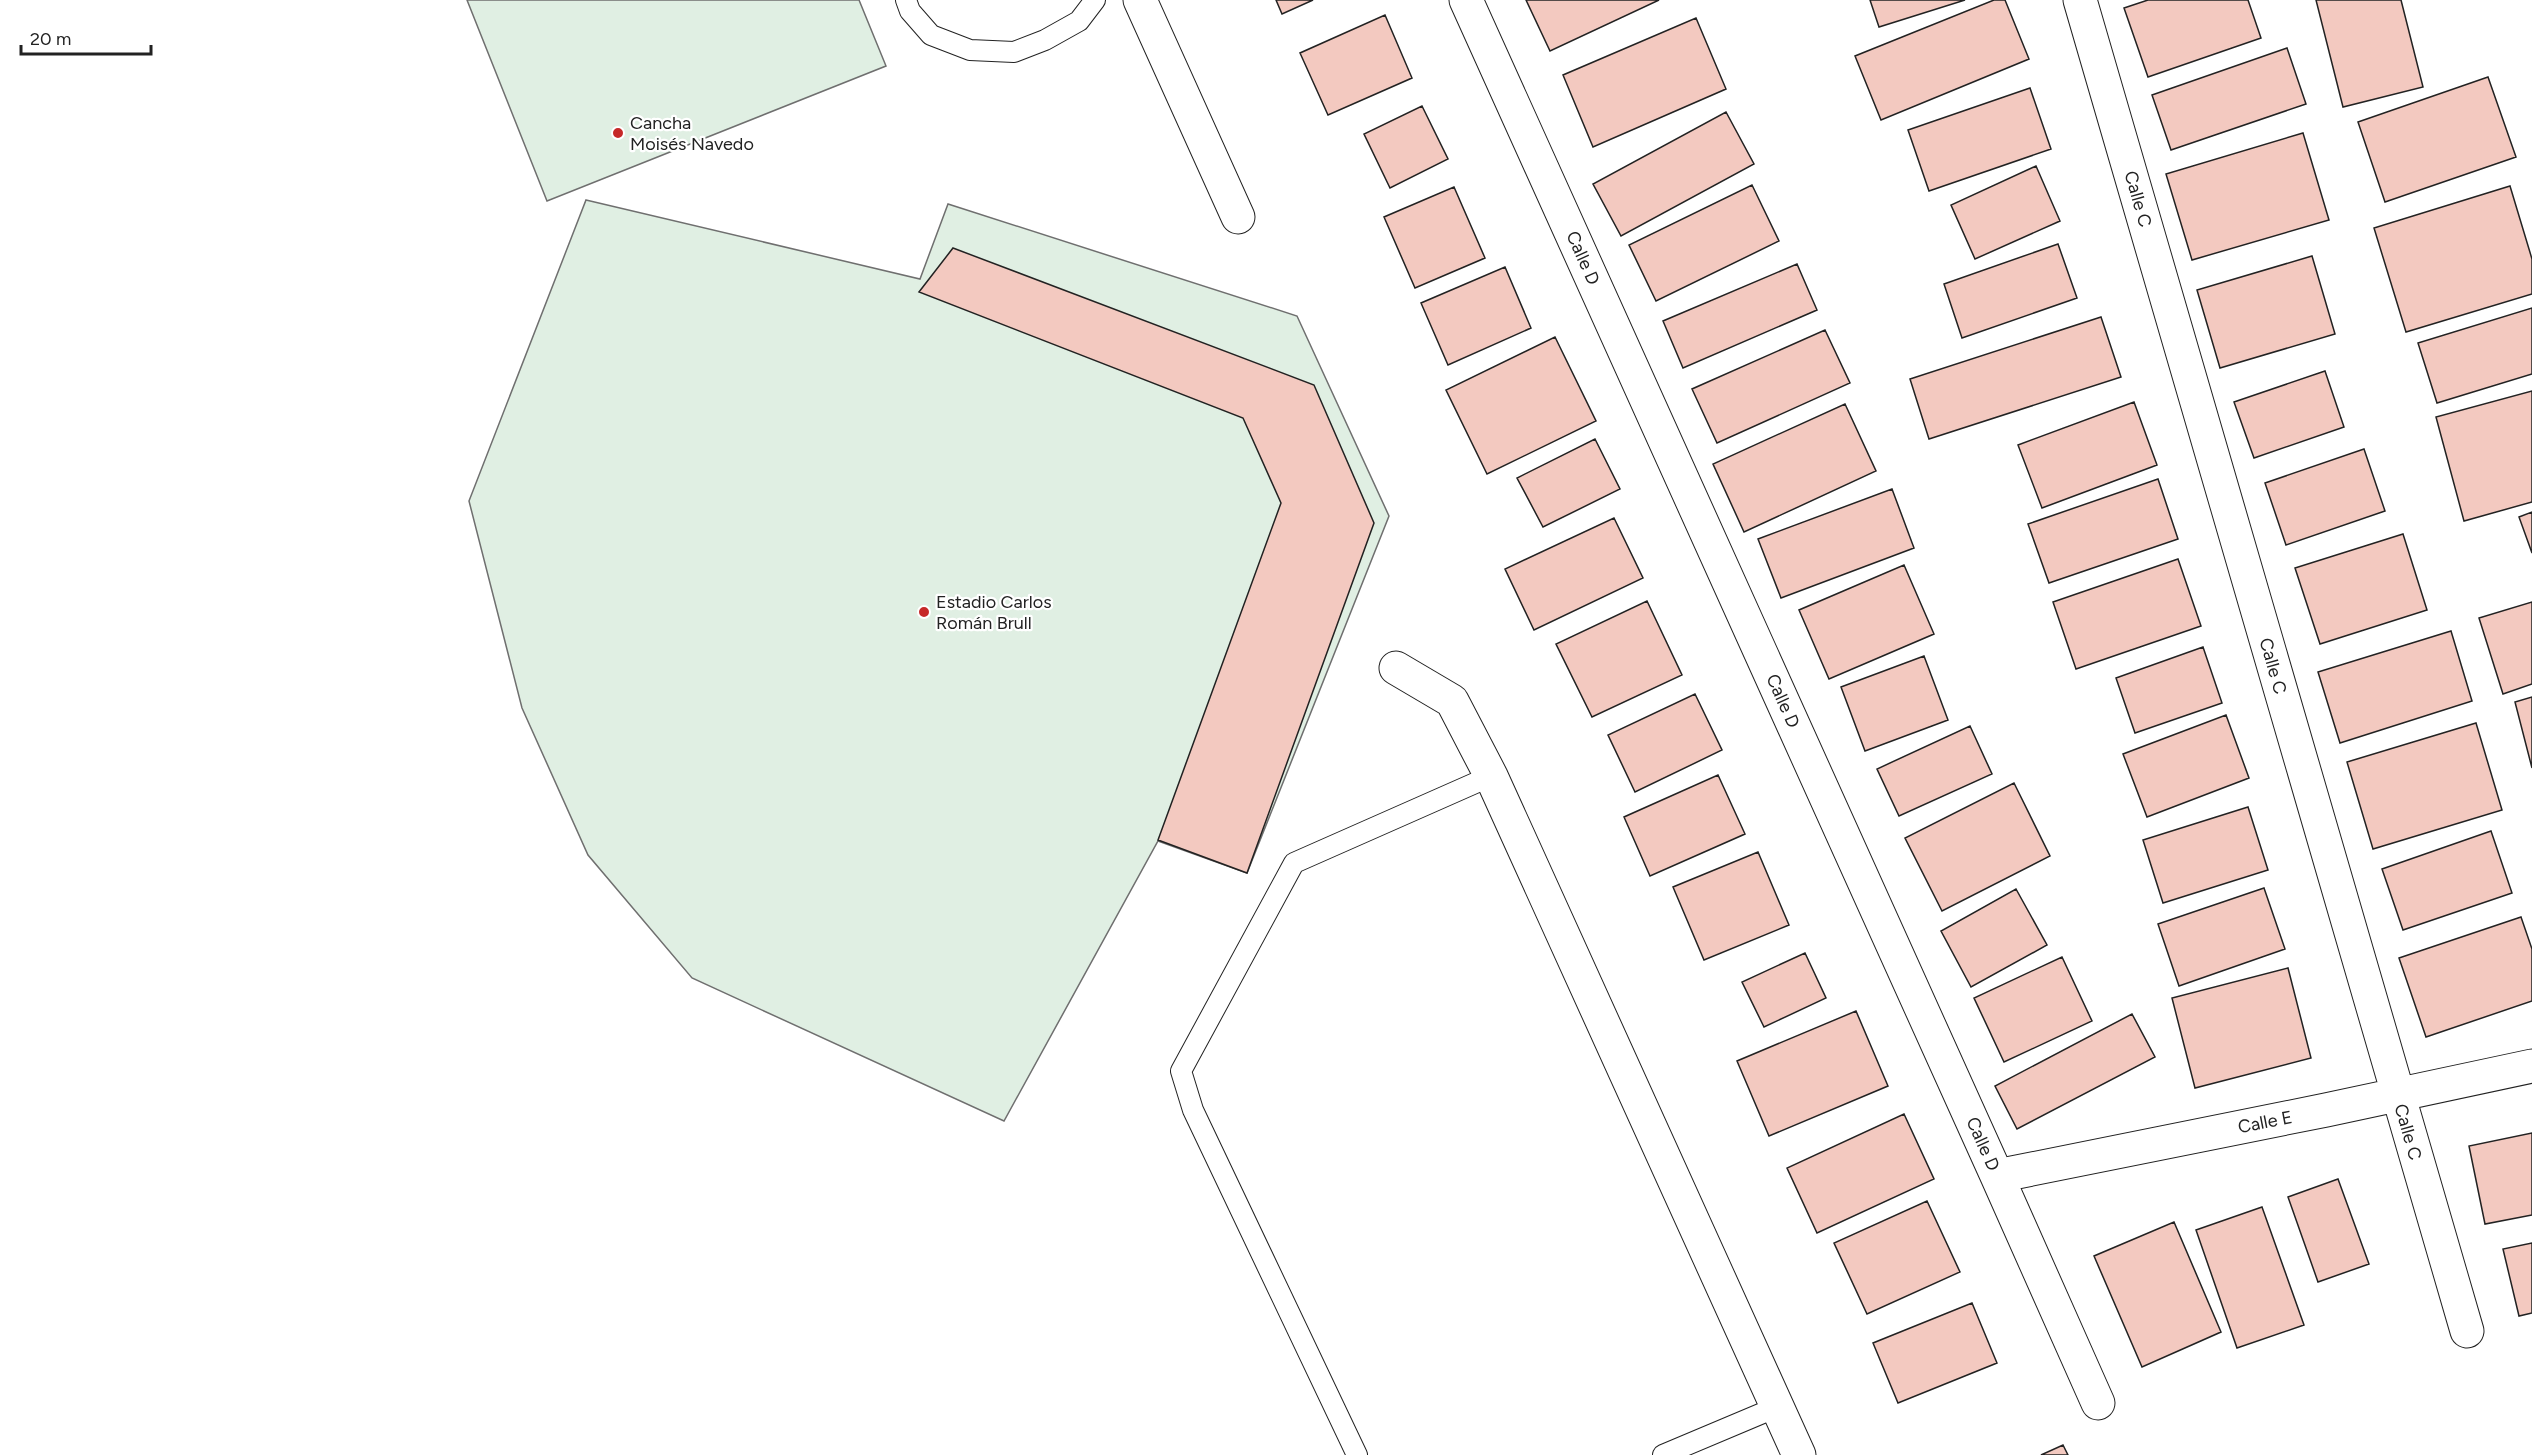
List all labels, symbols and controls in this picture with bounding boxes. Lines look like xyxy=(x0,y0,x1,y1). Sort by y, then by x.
scale bar xyxy=(21,18,152,56)
text: 20 m xyxy=(30,28,71,50)
place label: Cancha Moisés Navedo xyxy=(630,112,754,155)
marker: Cancha Moisés Navedo xyxy=(611,126,625,140)
street label: Calle C xyxy=(2120,168,2156,230)
street label: Calle D xyxy=(1561,228,1605,288)
place label: Estadio Carlos Román Brull xyxy=(936,591,1052,634)
marker: Estadio Carlos Román Brull xyxy=(917,605,931,619)
street label: Calle C xyxy=(2255,635,2291,697)
street label: Calle D xyxy=(1761,671,1805,731)
street label: Calle C xyxy=(2390,1101,2426,1163)
street label: Calle E xyxy=(2236,1106,2294,1138)
street label: Calle D xyxy=(1961,1114,2005,1174)

